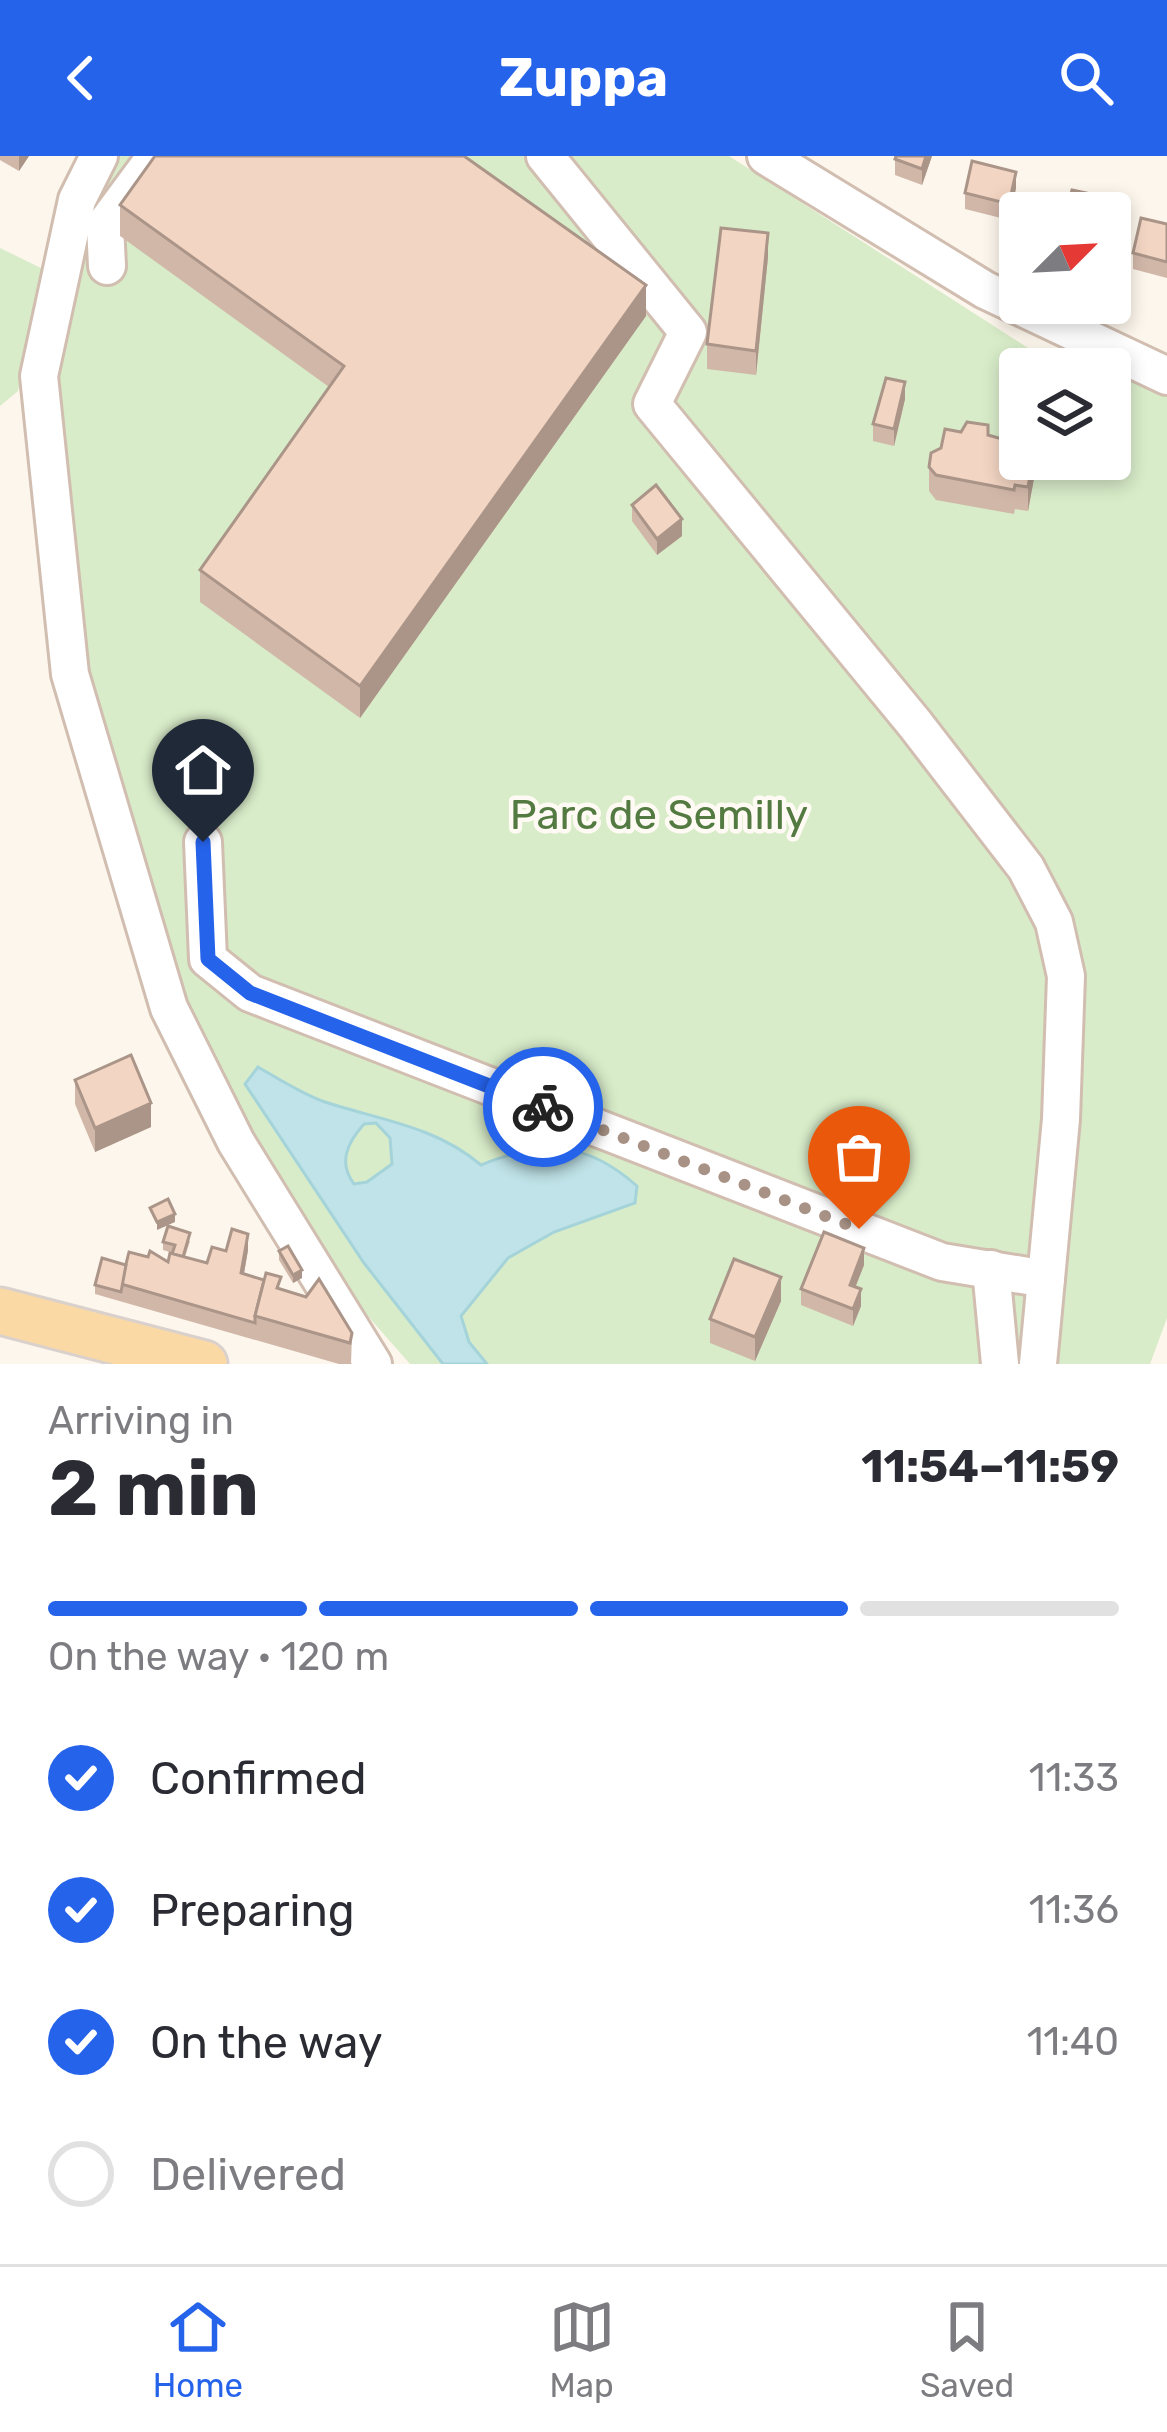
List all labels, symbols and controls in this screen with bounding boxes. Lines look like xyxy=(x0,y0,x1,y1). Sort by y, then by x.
icon: back xyxy=(48,45,114,111)
icon: search xyxy=(1053,45,1119,111)
text: Zuppa xyxy=(499,46,668,110)
north arrow xyxy=(999,192,1131,324)
map controls xyxy=(999,192,1131,480)
button: layers xyxy=(999,348,1131,480)
pin xyxy=(152,719,254,842)
icon: home xyxy=(170,737,236,803)
park label: Parc de Semilly xyxy=(510,790,808,840)
courier xyxy=(483,1047,603,1167)
icon: bike xyxy=(510,1074,576,1140)
pin xyxy=(808,1106,910,1229)
icon: bag xyxy=(826,1124,892,1190)
text: Arriving in xyxy=(48,1398,234,1444)
text: 11:54–11:59 xyxy=(861,1440,1119,1493)
text: 2 min xyxy=(48,1442,259,1535)
text: On the way · 120 m xyxy=(48,1634,389,1680)
icon: check xyxy=(48,1745,114,1811)
text: Confirmed xyxy=(150,1752,367,1805)
text: 11:33 xyxy=(1029,1755,1119,1801)
icon: check xyxy=(48,1877,114,1943)
text: Preparing xyxy=(150,1884,355,1937)
text: 11:36 xyxy=(1029,1887,1119,1933)
icon: check xyxy=(48,2009,114,2075)
text: On the way xyxy=(150,2016,383,2069)
text: 11:40 xyxy=(1027,2019,1119,2065)
text: Delivered xyxy=(150,2148,346,2201)
tab: Home xyxy=(153,2294,243,2405)
tab: Map xyxy=(549,2294,615,2405)
tab: Saved xyxy=(920,2294,1014,2405)

